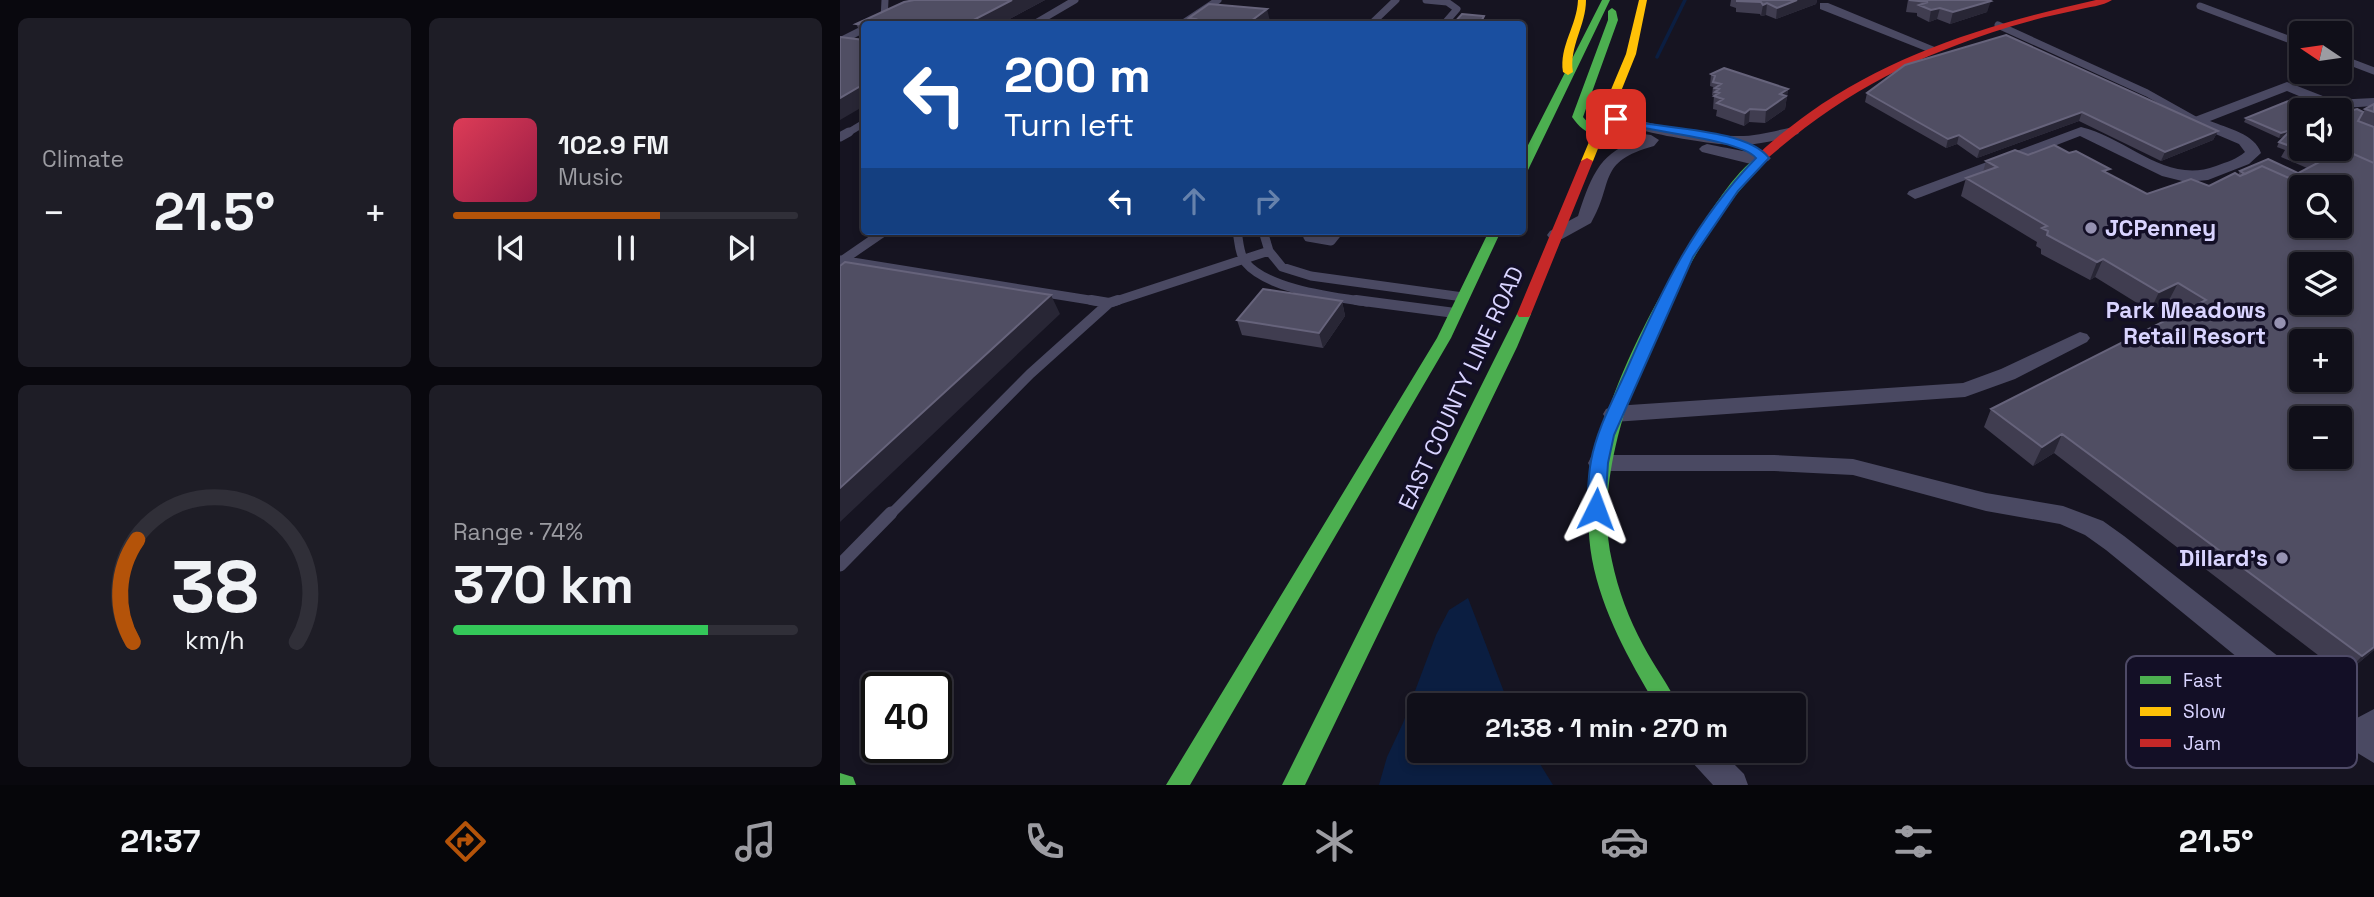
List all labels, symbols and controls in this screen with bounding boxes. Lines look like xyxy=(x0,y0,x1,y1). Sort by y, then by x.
north arrow xyxy=(2289,21,2352,84)
map controls xyxy=(2289,21,2352,469)
text: 200 m xyxy=(1004,44,1151,106)
icon: left xyxy=(889,49,980,140)
pin xyxy=(1586,89,1646,149)
button: sound xyxy=(2289,98,2352,161)
icon: arrive xyxy=(1597,100,1635,138)
text: Turn left xyxy=(1004,105,1134,145)
text: 102.9 FM xyxy=(558,128,669,162)
text: Climate xyxy=(42,144,124,174)
text: Music xyxy=(558,162,623,192)
button: search xyxy=(2289,175,2352,238)
text: 21.5° xyxy=(154,179,275,245)
icon: left xyxy=(1102,182,1140,220)
icon: ahead xyxy=(1175,182,1213,220)
icon: right xyxy=(1248,182,1286,220)
text: − xyxy=(42,189,66,237)
text: + xyxy=(363,189,387,237)
place label: JCPenney xyxy=(2105,213,2216,243)
marker: JCPenney xyxy=(2083,220,2099,236)
icon: previous xyxy=(492,229,530,267)
icon: pause xyxy=(607,229,645,267)
icon: next xyxy=(722,229,760,267)
button: layers xyxy=(2289,252,2352,315)
street label: EAST COUNTY LINE ROAD xyxy=(1391,261,1531,515)
place label: Park Meadows Retail Resort xyxy=(2106,295,2266,351)
marker: Park Meadows Retail Resort xyxy=(2272,315,2288,331)
button: + xyxy=(2289,329,2352,392)
button: − xyxy=(2289,406,2352,469)
position arrow xyxy=(1559,472,1633,546)
text: Range · 74% xyxy=(453,517,583,547)
text: 38 xyxy=(171,540,258,633)
place label: Dillard's xyxy=(2179,543,2268,573)
marker: Dillard's xyxy=(2274,550,2290,566)
text: 370 km xyxy=(453,552,634,618)
text: km/h xyxy=(185,624,244,656)
legend xyxy=(2126,656,2357,768)
text: Fast xyxy=(2183,668,2223,693)
speed limit sign: 40 xyxy=(861,672,952,763)
text: Slow xyxy=(2183,699,2226,724)
text: 21:38 · 1 min · 270 m xyxy=(1485,711,1728,745)
text: Jam xyxy=(2183,731,2221,756)
icon: directions xyxy=(441,817,490,866)
icon: music xyxy=(731,817,780,866)
icon: phone xyxy=(1020,817,1069,866)
icon: climate xyxy=(1310,817,1359,866)
icon: car xyxy=(1600,817,1649,866)
icon: filters xyxy=(1889,817,1938,866)
text: 21:37 xyxy=(120,821,201,861)
text: 21.5° xyxy=(2179,821,2254,861)

